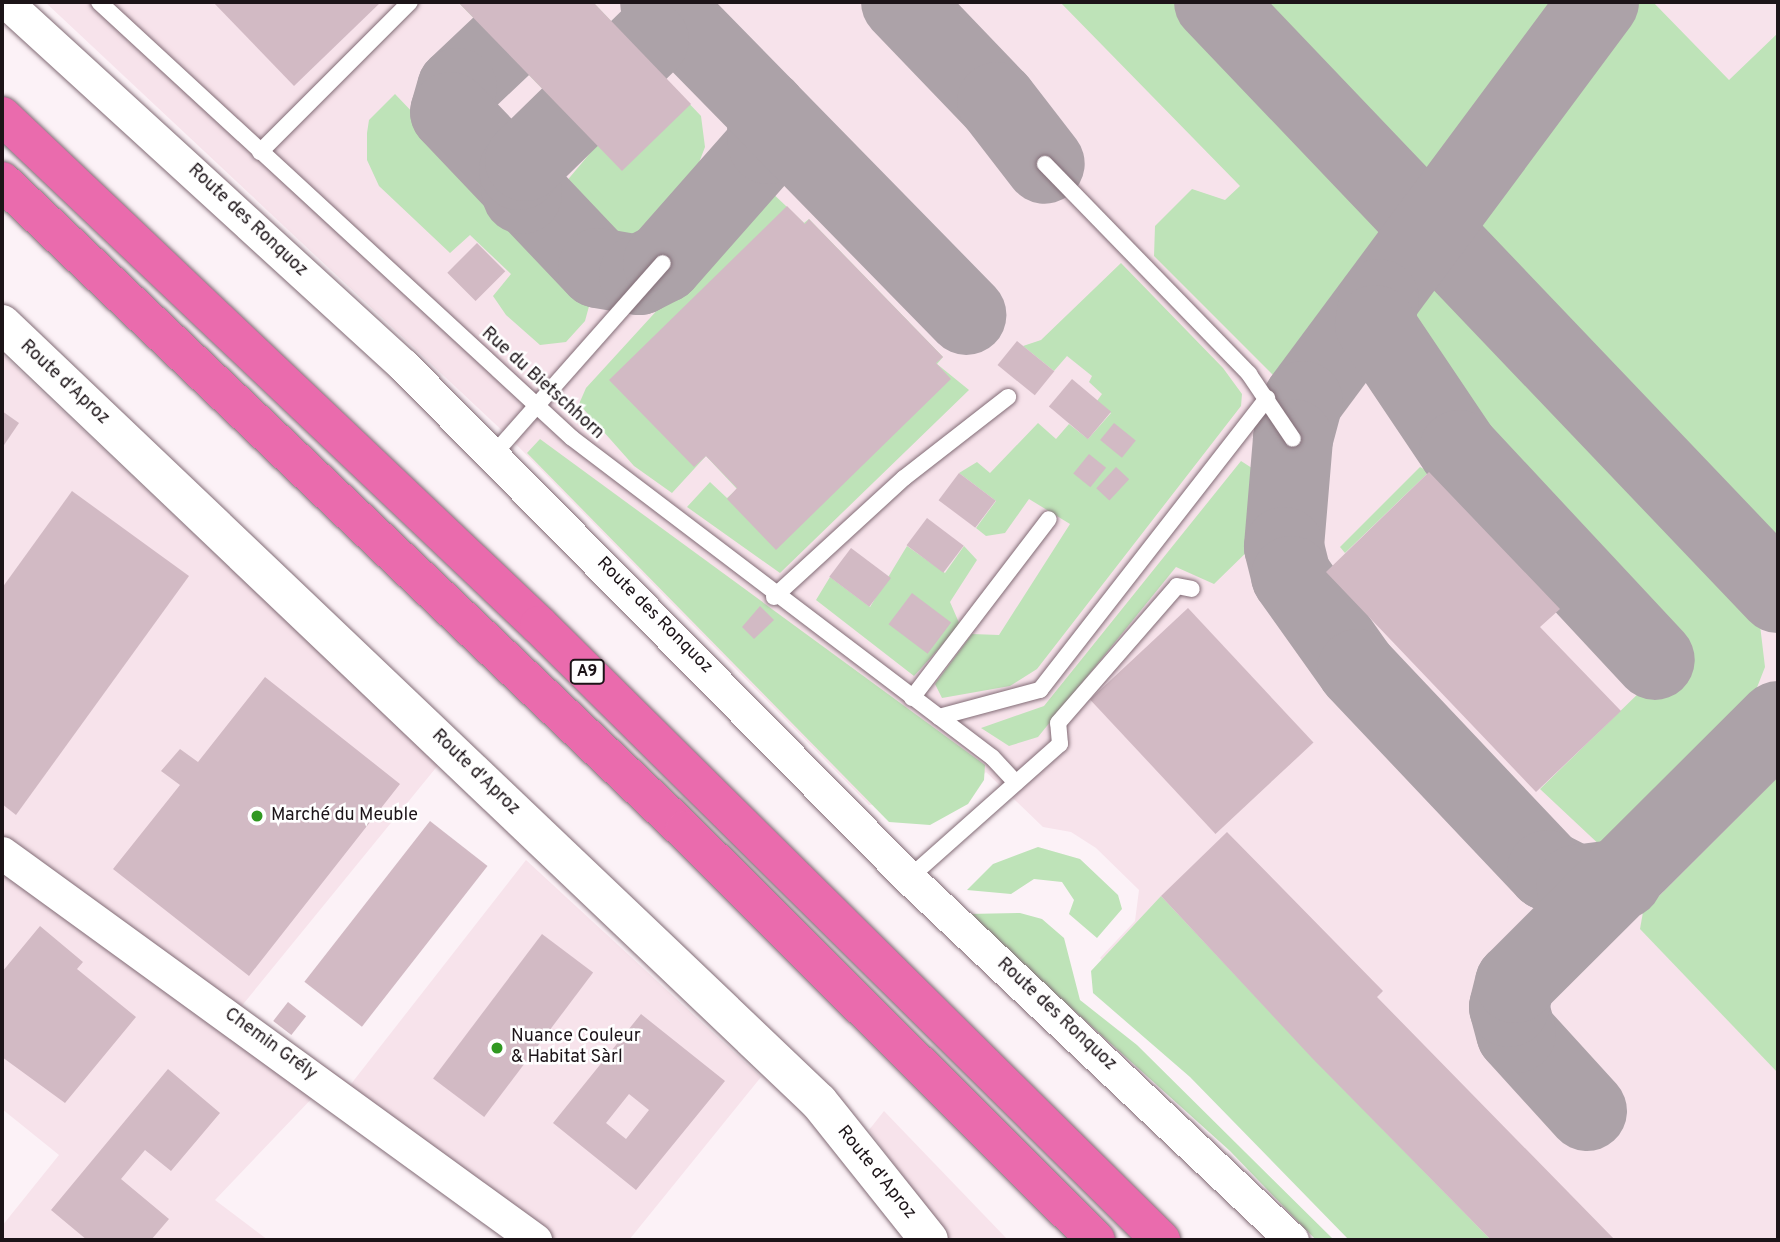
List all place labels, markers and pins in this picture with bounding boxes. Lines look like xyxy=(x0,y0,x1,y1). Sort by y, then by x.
place label: Marché du Meuble xyxy=(271,805,418,827)
marker: Marché du Meuble xyxy=(249,808,265,824)
place label: Nuance Couleur & Habitat Sàrl xyxy=(511,1027,641,1070)
marker: Nuance Couleur & Habitat Sàrl xyxy=(489,1040,505,1056)

